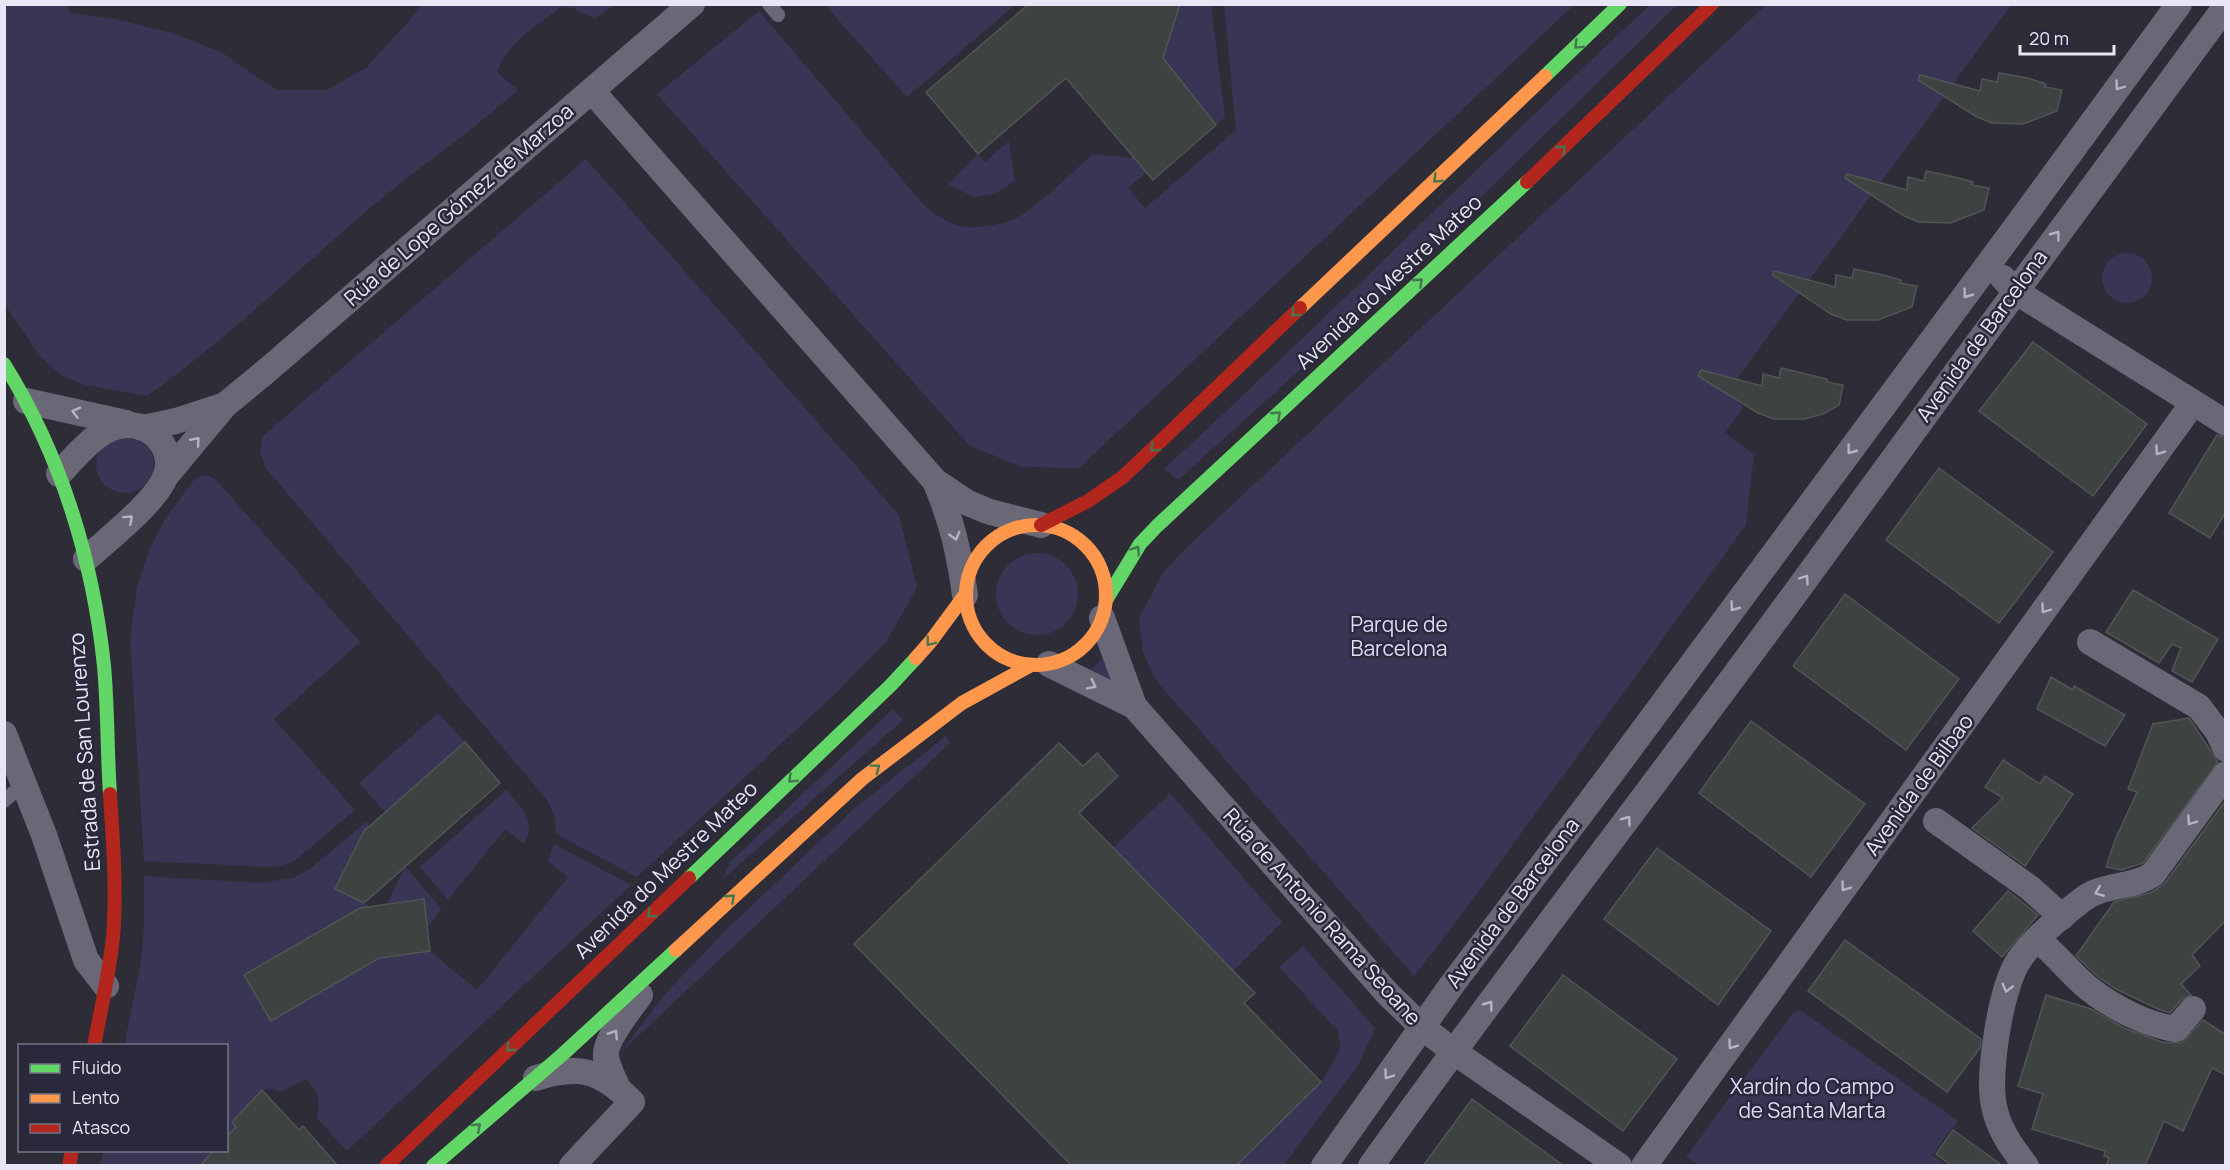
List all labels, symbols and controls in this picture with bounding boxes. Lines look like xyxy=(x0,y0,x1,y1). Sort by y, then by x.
scale bar xyxy=(2020,18,2114,56)
text: 20 m xyxy=(2029,26,2069,50)
one-way arrow xyxy=(1574,38,1585,49)
one-way arrow xyxy=(2115,79,2126,90)
street label: Rúa de Lope Gómez de Marzoa xyxy=(338,97,579,312)
one-way arrow xyxy=(1554,145,1565,156)
one-way arrow xyxy=(1433,172,1443,183)
street label: Avenida do Mestre Mateo xyxy=(1289,188,1487,375)
one-way arrow xyxy=(2049,230,2060,241)
street label: Avenida de Barcelona xyxy=(1909,244,2053,427)
one-way arrow xyxy=(1413,278,1423,289)
one-way arrow xyxy=(1963,287,1974,298)
one-way arrow xyxy=(1292,306,1303,317)
one-way arrow xyxy=(71,407,81,420)
one-way arrow xyxy=(1270,411,1281,422)
one-way arrow xyxy=(189,438,200,448)
one-way arrow xyxy=(1150,440,1161,451)
one-way arrow xyxy=(1847,444,1858,455)
one-way arrow xyxy=(2155,444,2166,455)
one-way arrow xyxy=(122,515,133,526)
one-way arrow xyxy=(948,531,961,541)
one-way arrow xyxy=(1129,545,1140,556)
one-way arrow xyxy=(1798,575,1809,586)
one-way arrow xyxy=(1731,600,1742,611)
one-way arrow xyxy=(2041,603,2052,614)
park label: Parque de Barcelona xyxy=(1350,610,1448,662)
street label: Estrada de San Lourenzo xyxy=(62,632,106,872)
one-way arrow xyxy=(927,635,938,646)
one-way arrow xyxy=(1085,678,1096,689)
street label: Avenida de Bilbao xyxy=(1857,708,1979,861)
one-way arrow xyxy=(869,764,880,775)
one-way arrow xyxy=(788,772,799,783)
street label: Avenida do Mestre Mateo xyxy=(568,774,763,964)
street label: Rúa de Antonio Rama Seoane xyxy=(1218,802,1428,1031)
street label: Avenida de Barcelona xyxy=(1439,812,1585,993)
one-way arrow xyxy=(2187,815,2198,826)
one-way arrow xyxy=(1620,816,1631,827)
one-way arrow xyxy=(1842,880,1853,891)
one-way arrow xyxy=(2094,885,2105,897)
one-way arrow xyxy=(725,894,735,905)
one-way arrow xyxy=(647,906,658,917)
one-way arrow xyxy=(2002,983,2015,993)
one-way arrow xyxy=(1482,1000,1493,1011)
one-way arrow xyxy=(607,1029,618,1040)
one-way arrow xyxy=(1728,1038,1739,1049)
one-way arrow xyxy=(506,1041,516,1052)
legend xyxy=(18,1044,228,1152)
text: Fluido xyxy=(72,1055,121,1079)
one-way arrow xyxy=(1384,1068,1395,1079)
park label: Xardín do Campo de Santa Marta xyxy=(1730,1072,1894,1124)
text: Lento xyxy=(72,1085,120,1109)
text: Atasco xyxy=(72,1115,130,1139)
one-way arrow xyxy=(471,1123,481,1134)

